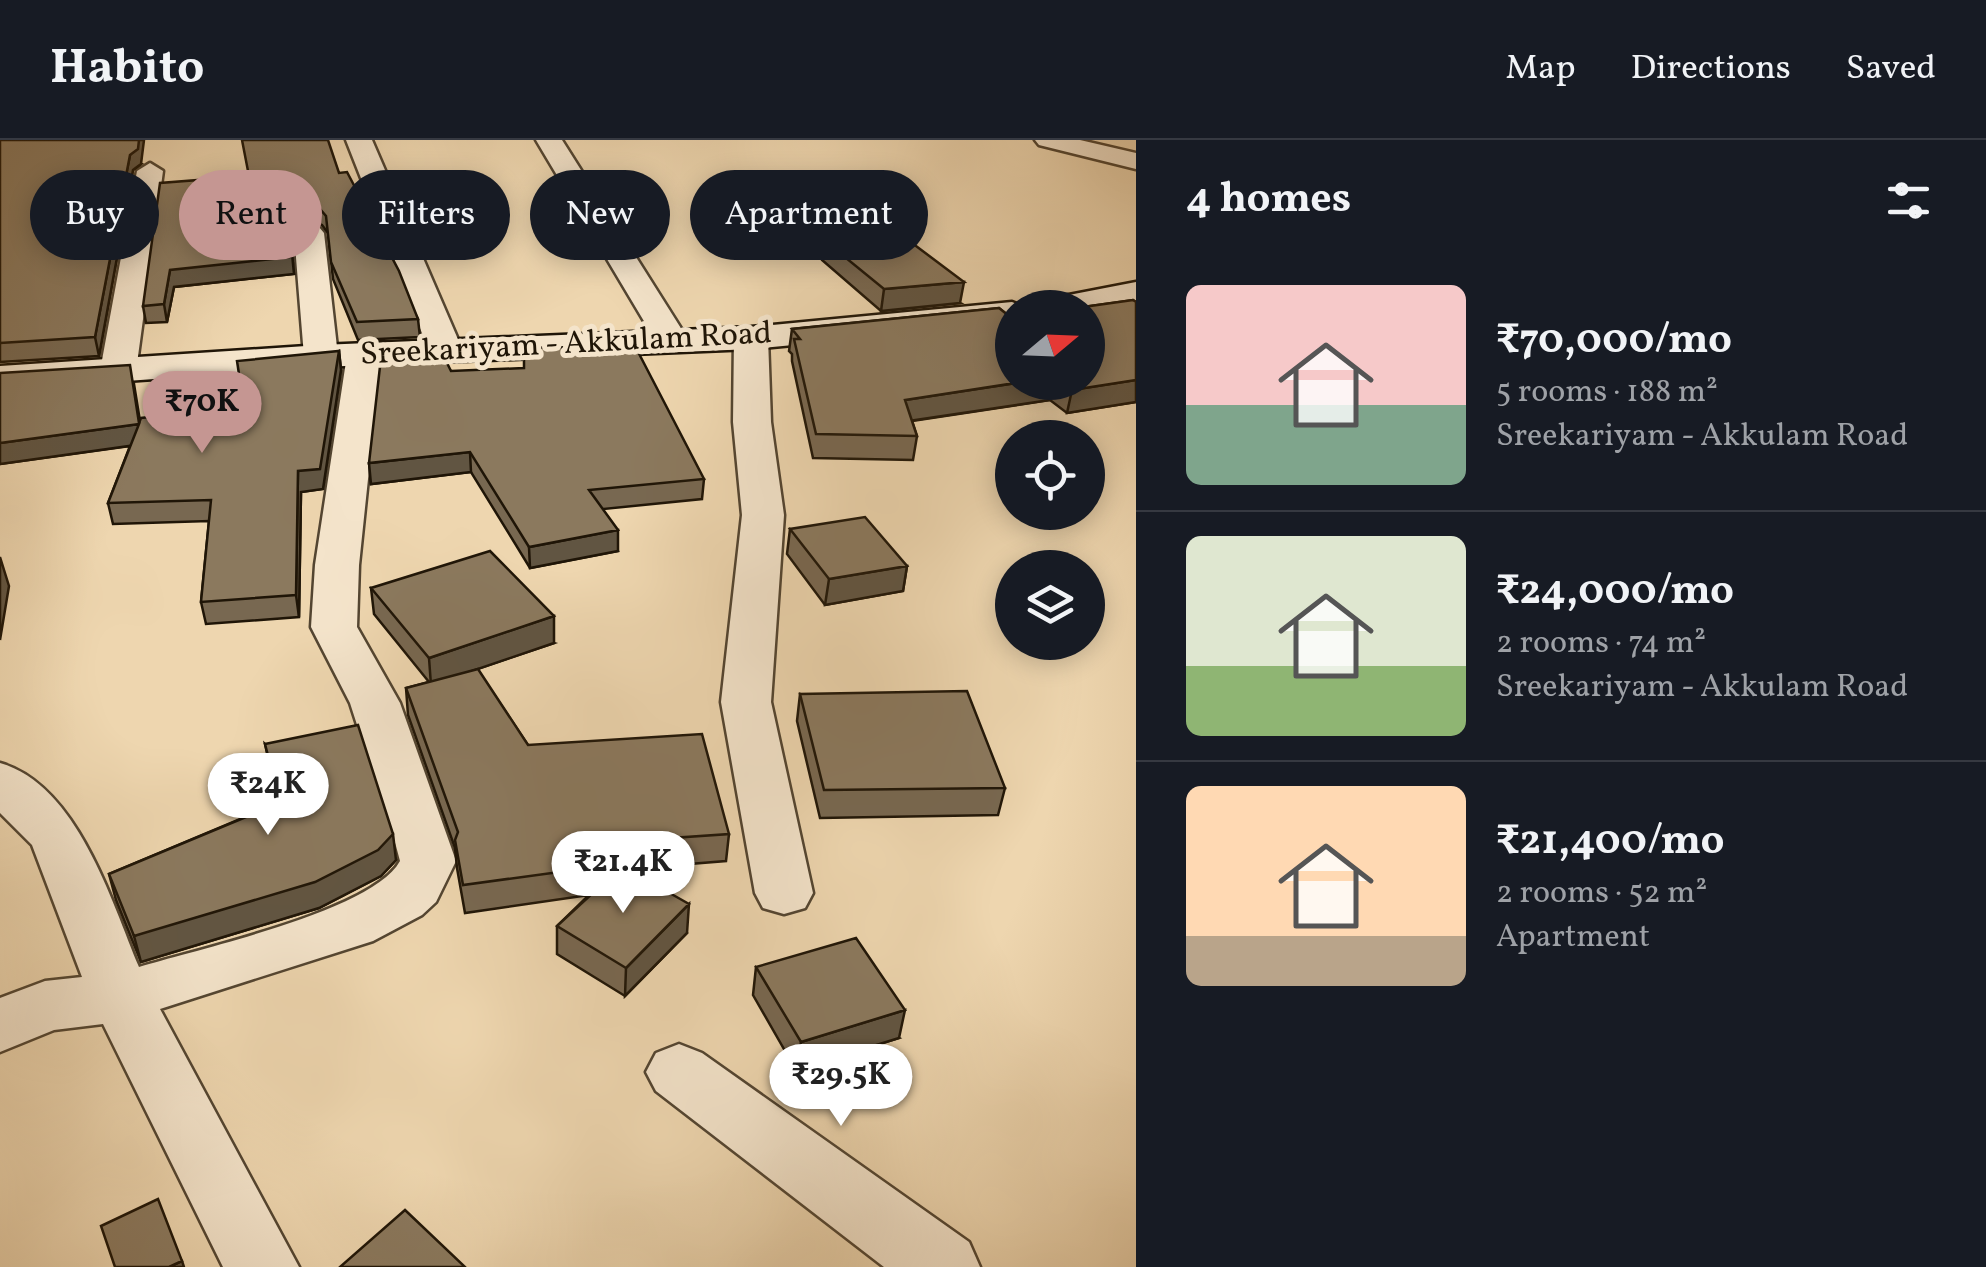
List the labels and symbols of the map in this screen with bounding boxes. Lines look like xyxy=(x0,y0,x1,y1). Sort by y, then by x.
north arrow xyxy=(995,290,1105,400)
street label: Sreekariyam - Akkulam Road xyxy=(359,312,773,378)
pin: ₹70K xyxy=(143,371,261,456)
pin: ₹24K xyxy=(209,753,327,838)
pin: ₹21.4K xyxy=(542,831,704,916)
pin: ₹29.5K xyxy=(760,1044,922,1129)

